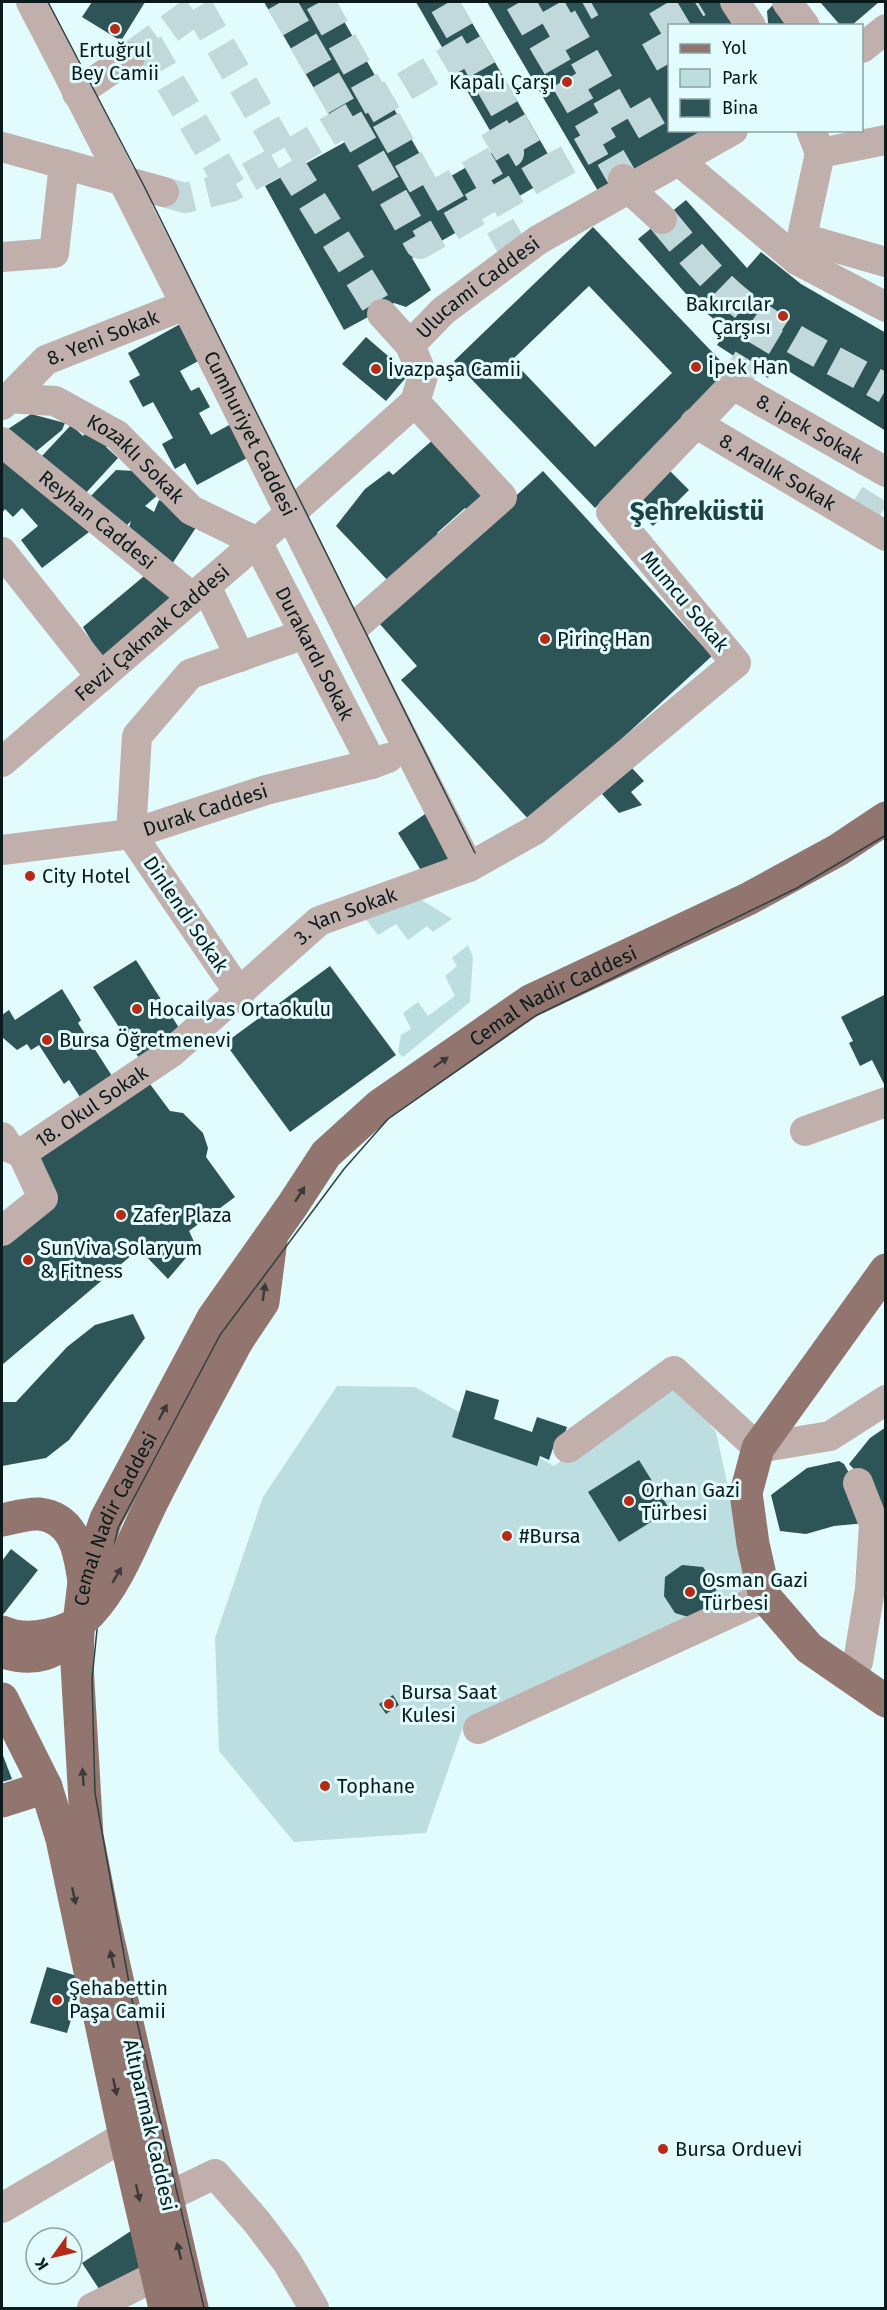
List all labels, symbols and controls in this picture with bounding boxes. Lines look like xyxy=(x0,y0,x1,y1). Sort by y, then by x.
marker: Ertuğrul Bey Camii xyxy=(108,22,122,36)
legend xyxy=(668,24,863,132)
text: Yol xyxy=(722,37,747,59)
place label: Ertuğrul Bey Camii xyxy=(71,38,159,85)
text: Park xyxy=(722,67,758,89)
place label: Kapalı Çarşı xyxy=(449,70,555,95)
marker: Kapalı Çarşı xyxy=(560,75,574,89)
text: Bina xyxy=(722,97,758,119)
street label: Ulucami Caddesi xyxy=(411,231,544,343)
place label: Bakırcılar Çarşısı xyxy=(685,292,771,340)
street label: 8. Yeni Sokak xyxy=(43,304,163,370)
marker: Bakırcılar Çarşısı xyxy=(776,309,790,323)
street label: Cumhuriyet Caddesi xyxy=(199,347,301,520)
place label: İpek Han xyxy=(708,355,788,379)
place label: İvazpaşa Camii xyxy=(388,357,521,382)
marker: İpek Han xyxy=(689,360,703,374)
marker: İvazpaşa Camii xyxy=(369,362,383,376)
street label: 8. İpek Sokak xyxy=(752,389,868,469)
street label: Kozaklı Sokak xyxy=(83,409,190,509)
street label: 8. Aralık Sokak xyxy=(715,428,841,516)
street label: Reyhan Caddesi xyxy=(34,465,161,575)
district label: Şehreküstü xyxy=(630,496,764,527)
street label: Mumcu Sokak xyxy=(636,546,735,657)
street label: Fevzi Çakmak Caddesi xyxy=(70,559,234,706)
street label: Durakardı Sokak xyxy=(270,583,360,725)
place label: Pirinç Han xyxy=(557,627,650,652)
marker: Pirinç Han xyxy=(538,632,552,646)
street label: Durak Caddesi xyxy=(140,778,271,841)
street label: Dinlendi Sokak xyxy=(138,851,234,977)
place label: City Hotel xyxy=(42,864,130,888)
marker: City Hotel xyxy=(23,869,37,883)
street label: 3. Yan Sokak xyxy=(289,882,401,950)
street label: Cemal Nadir Caddesi xyxy=(465,941,641,1051)
place label: Hocailyas Ortaokulu xyxy=(149,997,331,1021)
marker: Hocailyas Ortaokulu xyxy=(130,1002,144,1016)
place label: Bursa Öğretmenevi xyxy=(59,1028,231,1052)
marker: Bursa Öğretmenevi xyxy=(40,1033,54,1047)
one-way arrow xyxy=(433,1056,449,1068)
street label: 18. Okul Sokak xyxy=(31,1059,153,1153)
one-way arrow xyxy=(295,1186,306,1202)
place label: Zafer Plaza xyxy=(133,1203,232,1227)
marker: Zafer Plaza xyxy=(114,1208,128,1222)
place label: SunViva Solaryum & Fitness xyxy=(40,1236,202,1283)
marker: SunViva Solaryum & Fitness xyxy=(21,1253,35,1267)
one-way arrow xyxy=(260,1282,269,1301)
one-way arrow xyxy=(158,1403,168,1420)
street label: Cemal Nadir Caddesi xyxy=(69,1428,162,1607)
place label: Orhan Gazi Türbesi xyxy=(641,1478,740,1525)
marker: Orhan Gazi Türbesi xyxy=(622,1494,636,1508)
place label: #Bursa xyxy=(519,1524,581,1548)
marker: #Bursa xyxy=(500,1529,514,1543)
one-way arrow xyxy=(112,1566,122,1583)
place label: Osman Gazi Türbesi xyxy=(702,1568,808,1615)
marker: Osman Gazi Türbesi xyxy=(683,1585,697,1599)
place label: Bursa Saat Kulesi xyxy=(401,1680,498,1727)
marker: Bursa Saat Kulesi xyxy=(382,1697,396,1711)
one-way arrow xyxy=(78,1768,88,1787)
place label: Tophane xyxy=(337,1774,415,1798)
marker: Tophane xyxy=(318,1779,332,1793)
one-way arrow xyxy=(70,1887,79,1906)
one-way arrow xyxy=(107,1950,117,1968)
place label: Şehabettin Paşa Camii xyxy=(69,1976,168,2024)
marker: Şehabettin Paşa Camii xyxy=(50,1993,64,2007)
street label: Altıparmak Caddesi xyxy=(119,2037,181,2213)
one-way arrow xyxy=(110,2078,120,2096)
place label: Bursa Orduevi xyxy=(675,2137,802,2161)
marker: Bursa Orduevi xyxy=(656,2142,670,2156)
one-way arrow xyxy=(134,2183,144,2202)
north arrow xyxy=(24,2226,84,2286)
one-way arrow xyxy=(174,2242,184,2261)
text: K xyxy=(31,2254,53,2274)

